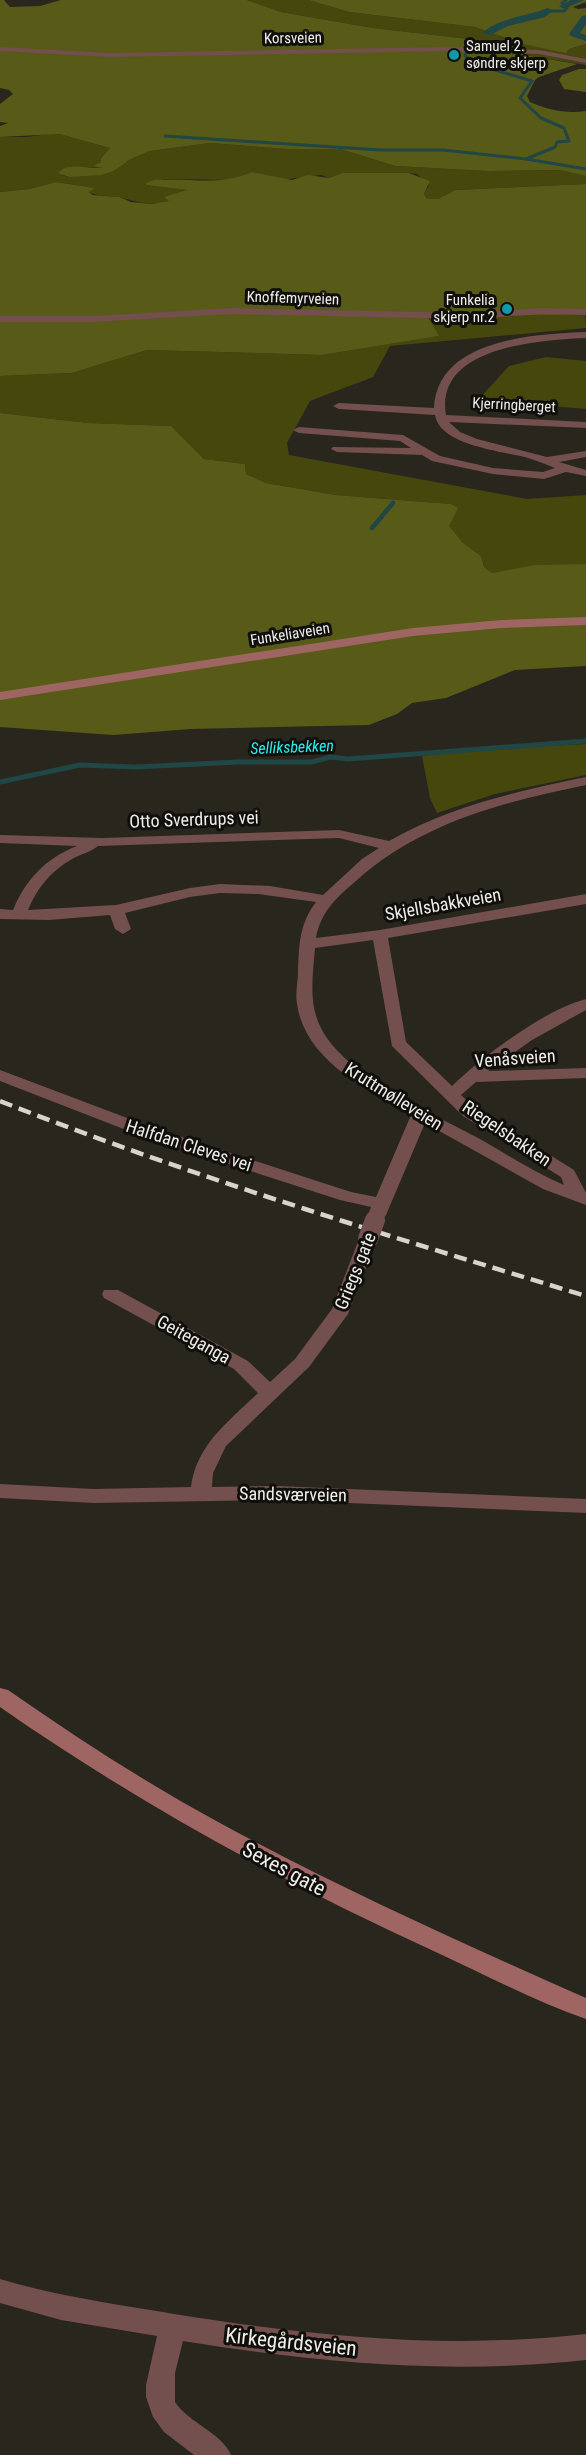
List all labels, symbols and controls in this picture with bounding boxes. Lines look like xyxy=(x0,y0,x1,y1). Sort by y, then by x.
street label: Korsveien xyxy=(264,28,322,48)
place label: Samuel 2. søndre skjerp xyxy=(466,37,546,72)
marker: Samuel 2. søndre skjerp xyxy=(447,48,461,62)
street label: Knoffemyrveien xyxy=(246,287,340,309)
place label: Funkelia skjerp nr.2 xyxy=(433,291,495,326)
marker: Funkelia skjerp nr.2 xyxy=(500,302,514,316)
street label: Kjerringberget xyxy=(472,394,556,416)
street label: Funkeliaveien xyxy=(249,619,331,649)
water label: Selliksbekken xyxy=(250,736,334,758)
street label: Otto Sverdrups vei xyxy=(129,806,259,832)
street label: Skjellsbakkveien xyxy=(383,883,503,925)
street label: Venåsveien xyxy=(474,1045,556,1071)
street label: Kruttmølleveien xyxy=(341,1058,447,1134)
street label: Riegelsbakken xyxy=(459,1096,555,1170)
street label: Halfdan Cleves vei xyxy=(123,1115,255,1175)
street label: Griegs gate xyxy=(330,1229,380,1313)
street label: Geiteganga xyxy=(154,1310,234,1368)
street label: Sandsværveien xyxy=(239,1483,347,1505)
street label: Sexes gate xyxy=(238,1837,330,1901)
street label: Kirkegårdsveien xyxy=(224,2323,358,2361)

